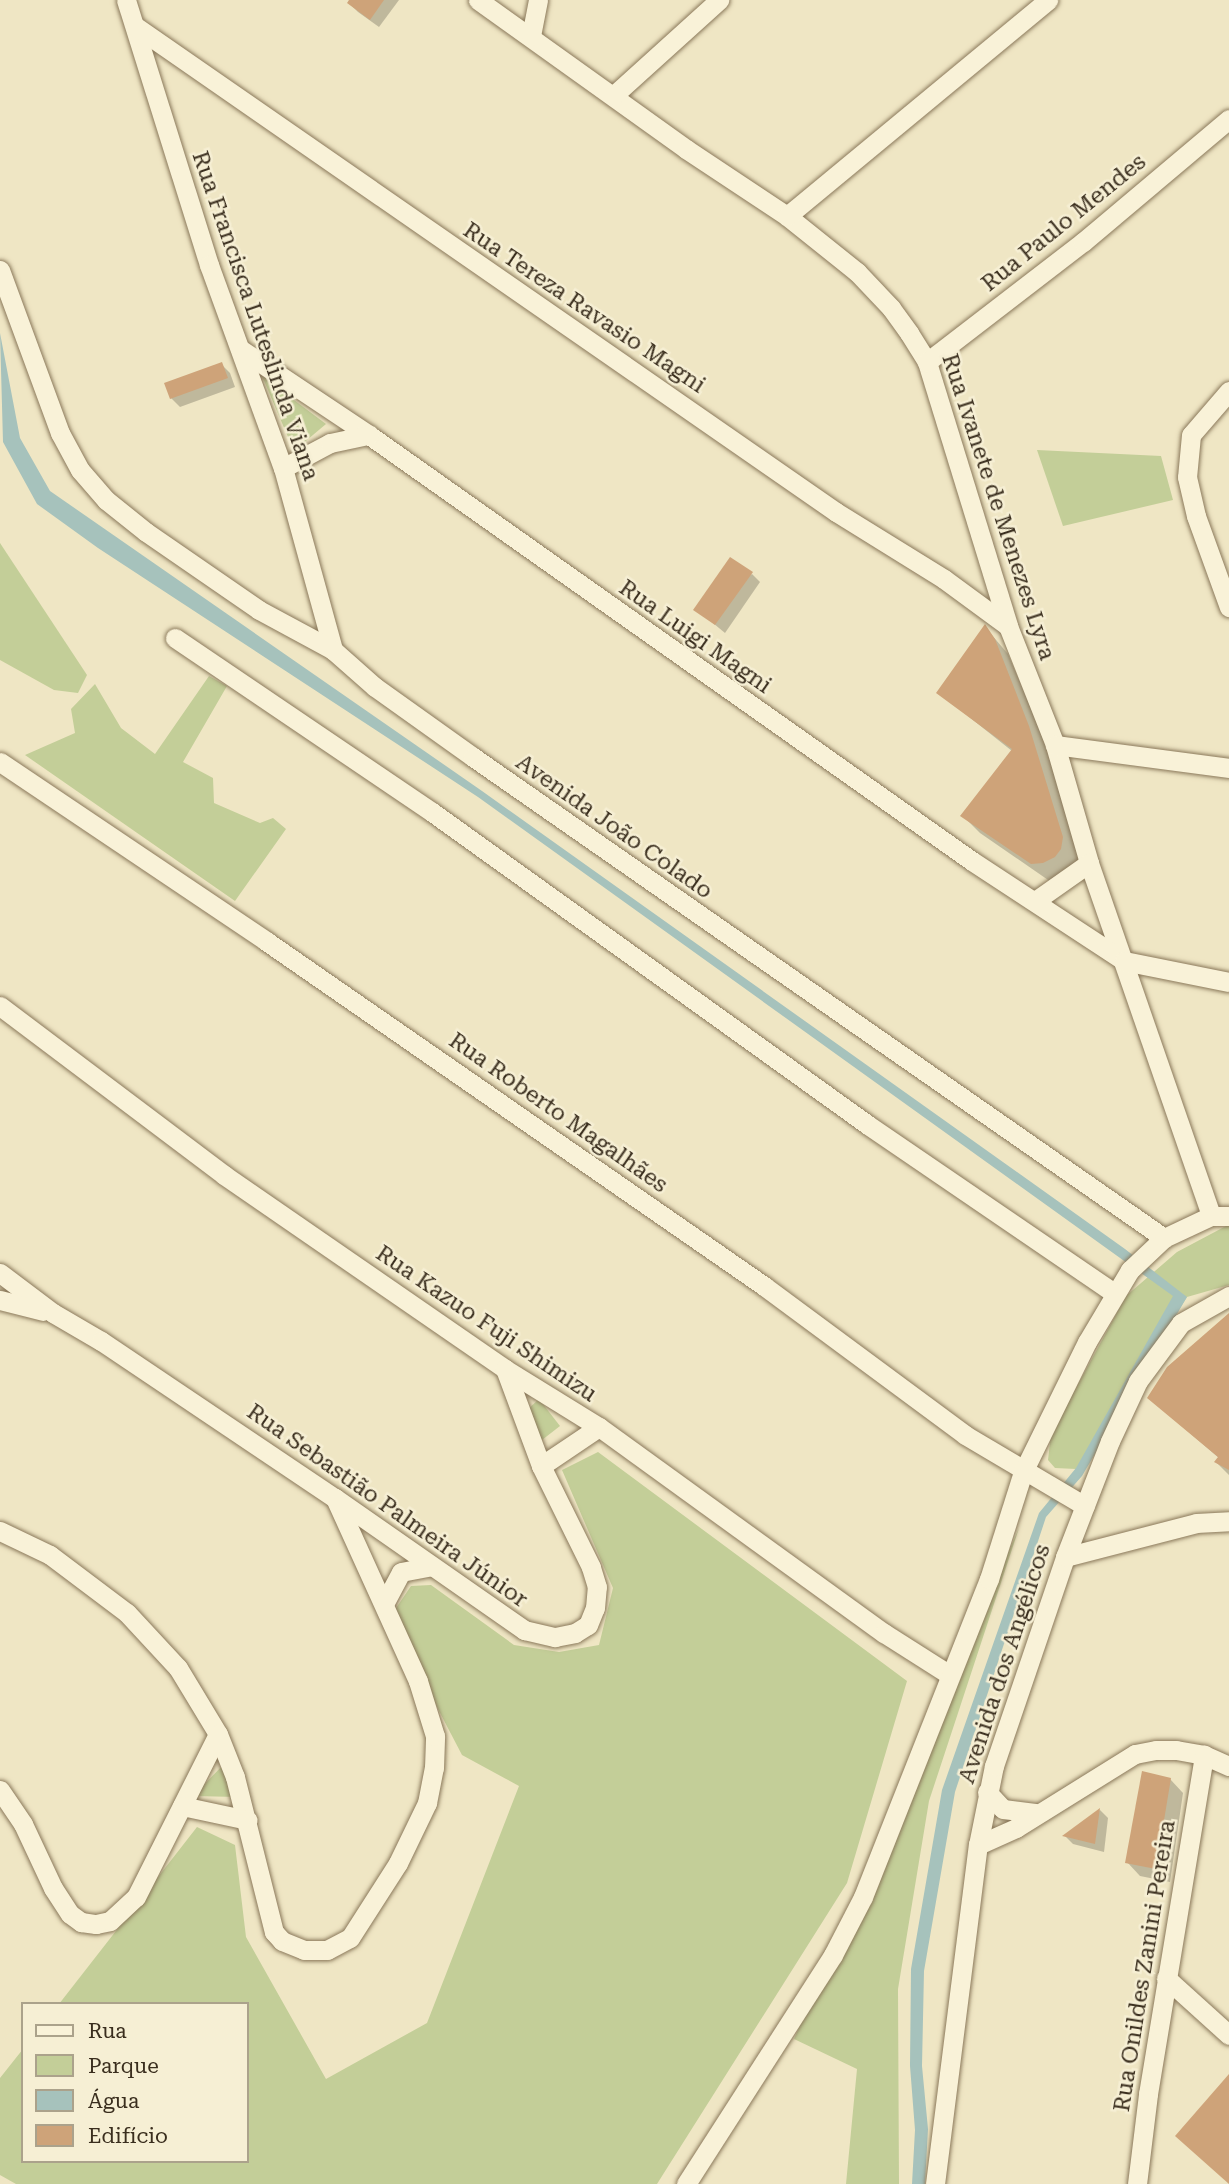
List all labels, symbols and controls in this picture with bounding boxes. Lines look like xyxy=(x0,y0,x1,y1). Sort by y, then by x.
street label: Rua Francisca Luteslinda Viana xyxy=(186,148,324,484)
street label: Rua Paulo Mendes xyxy=(976,148,1152,298)
street label: Rua Tereza Ravasio Magni xyxy=(458,217,710,399)
street label: Rua Ivanete de Menezes Lyra xyxy=(935,350,1061,664)
street label: Rua Luigi Magni xyxy=(613,574,777,700)
street label: Avenida João Colado xyxy=(510,749,718,905)
street label: Rua Roberto Magalhães xyxy=(443,1027,673,1199)
street label: Rua Kazuo Fuji Shimizu xyxy=(370,1240,602,1408)
street label: Rua Sebastião Palmeira Júnior xyxy=(241,1398,533,1614)
street label: Avenida dos Angélicos xyxy=(953,1541,1057,1787)
street label: Rua Onildes Zanini Pereira xyxy=(1108,1818,1182,2114)
legend xyxy=(21,2002,248,2163)
text: Rua xyxy=(88,2019,127,2043)
text: Parque xyxy=(88,2054,159,2078)
text: Água xyxy=(88,2089,139,2113)
text: Edifício xyxy=(88,2124,168,2148)

